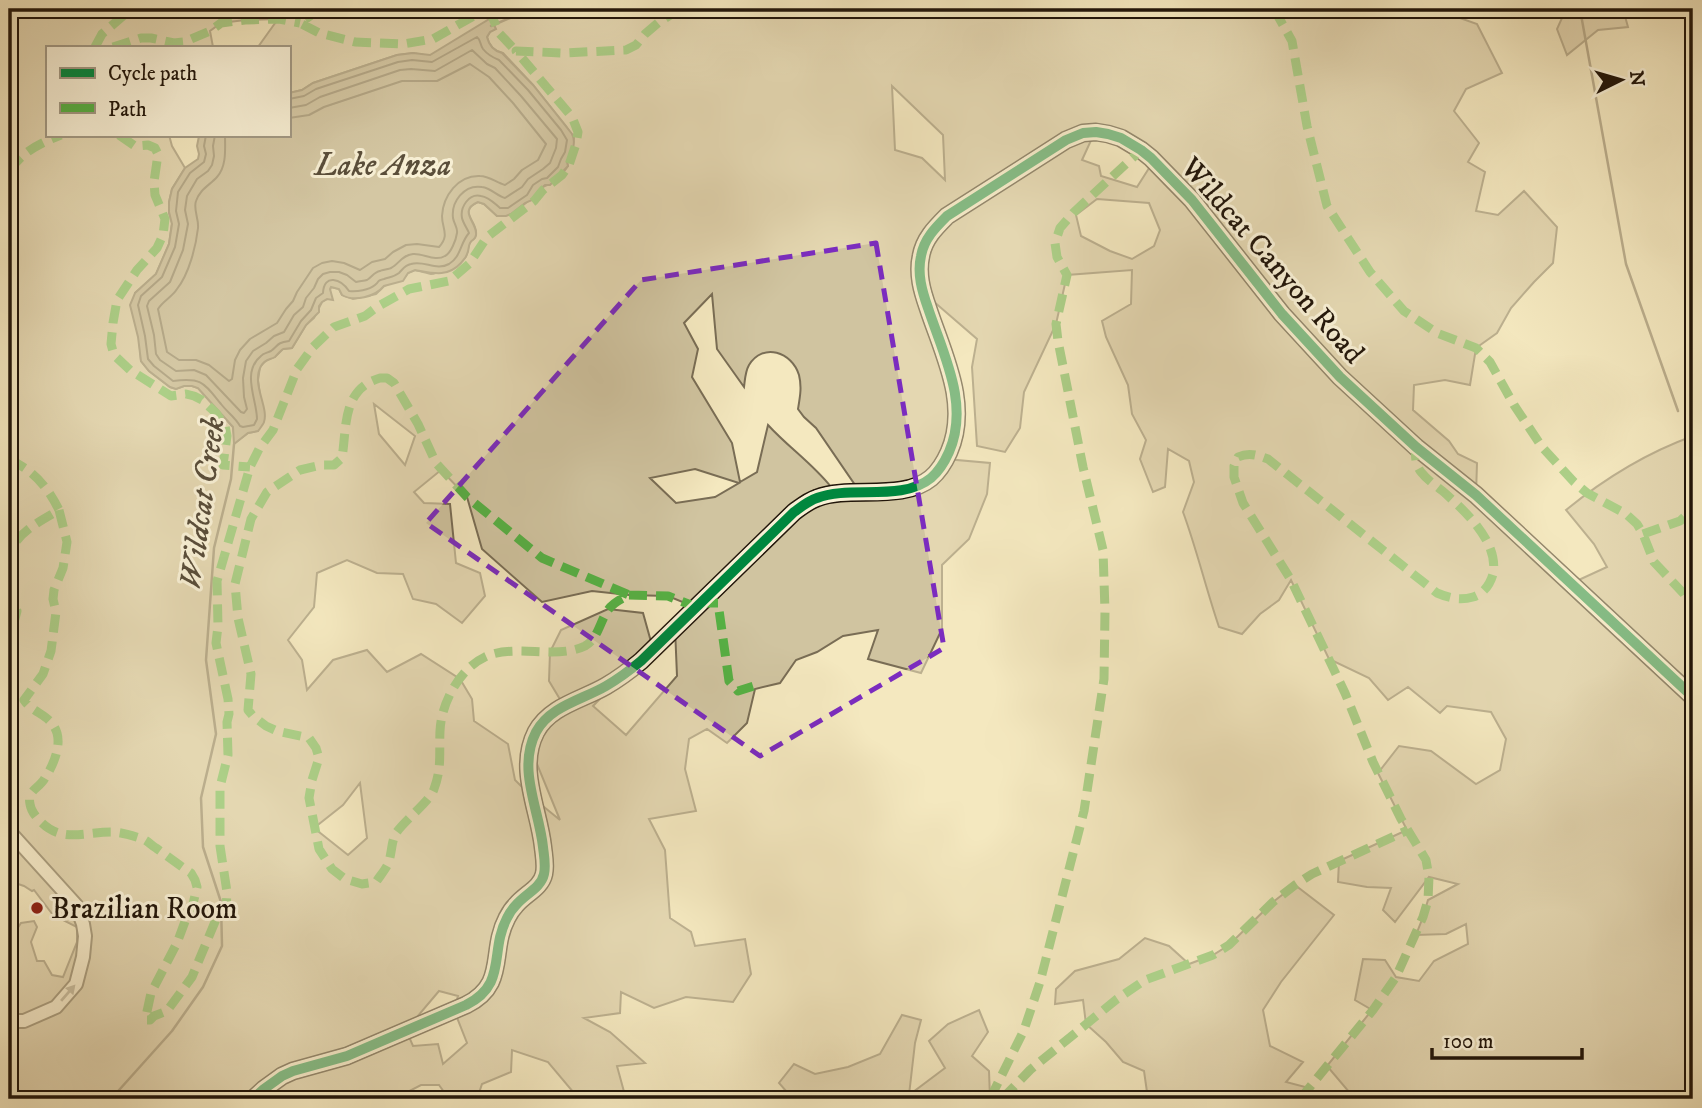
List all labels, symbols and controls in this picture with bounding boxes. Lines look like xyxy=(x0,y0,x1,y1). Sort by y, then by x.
legend xyxy=(46,46,290,136)
north arrow xyxy=(1586,46,1656,116)
text: Cycle path xyxy=(108,61,197,87)
text: N xyxy=(1624,70,1649,88)
text: Path xyxy=(108,97,147,123)
water label: Lake Anza xyxy=(313,146,451,186)
street label: Wildcat Canyon Road xyxy=(1171,149,1372,372)
water label: Wildcat Creek xyxy=(171,414,235,592)
place label: Brazilian Room xyxy=(51,891,238,928)
marker: Brazilian Room xyxy=(29,900,45,916)
one-way arrow xyxy=(60,984,76,1002)
scale bar xyxy=(1432,1017,1583,1061)
text: 100 m xyxy=(1443,1029,1494,1055)

